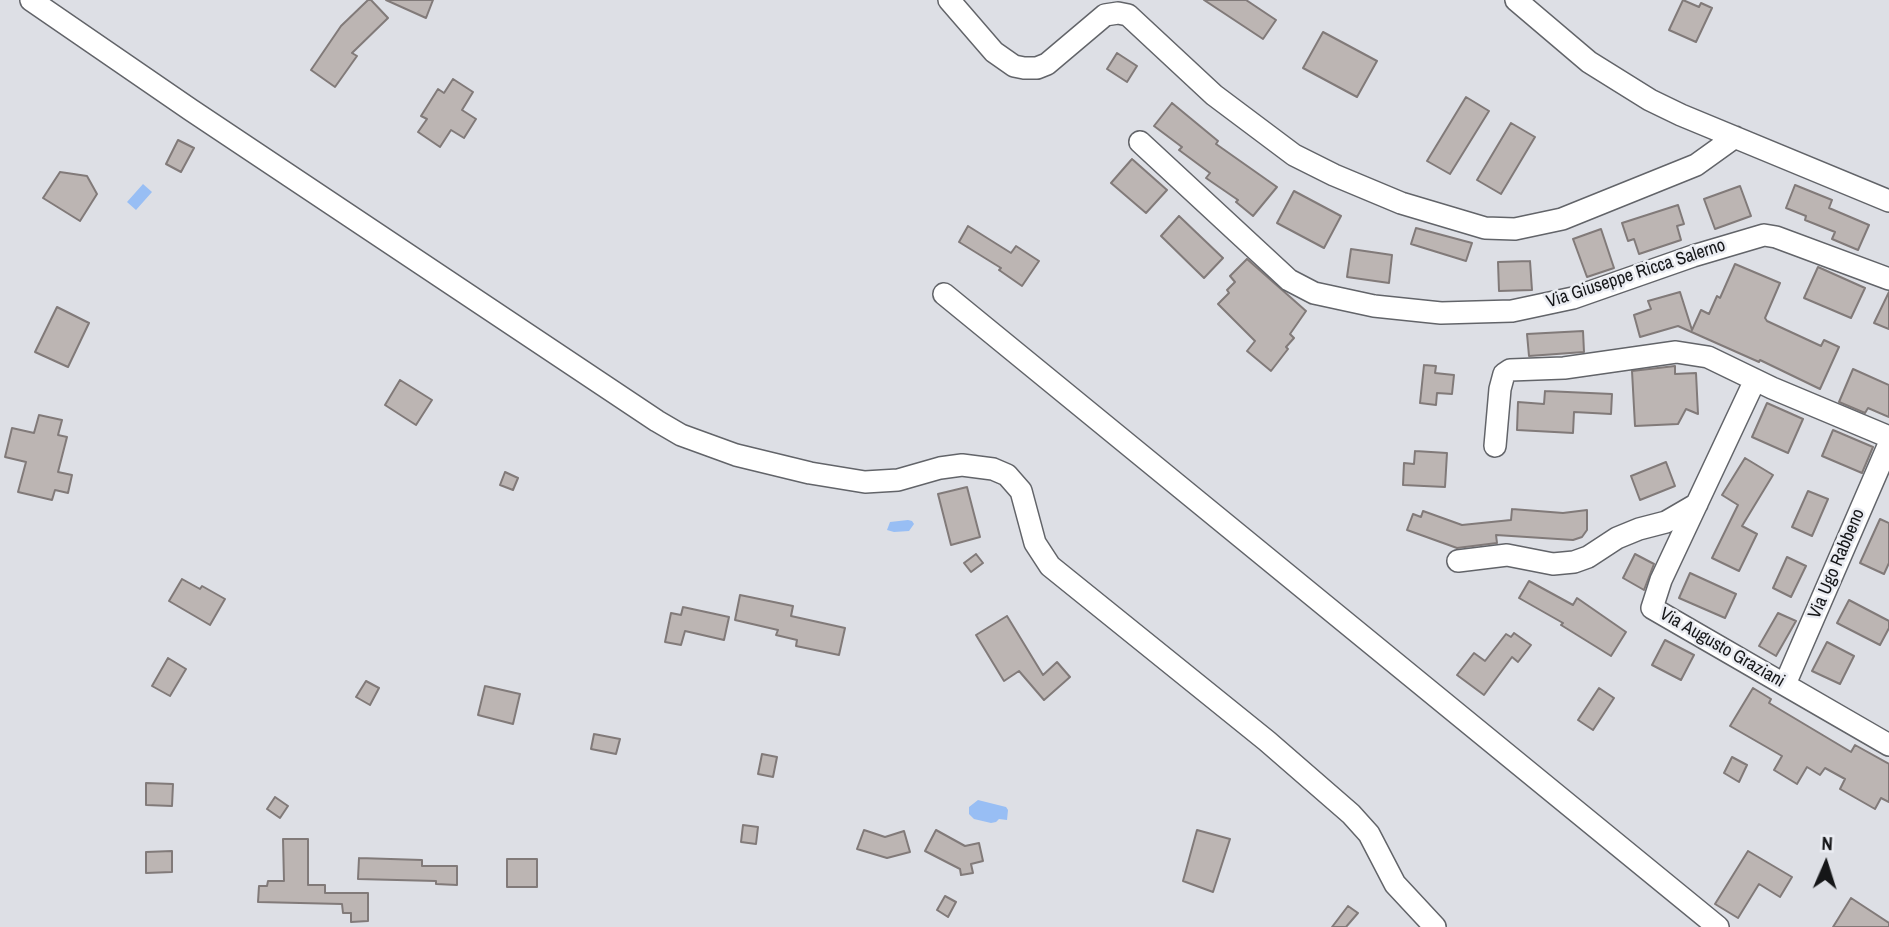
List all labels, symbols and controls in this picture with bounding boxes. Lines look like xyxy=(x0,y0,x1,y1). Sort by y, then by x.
street label: Via Giuseppe Ricca Salerno xyxy=(1544,235,1728,313)
street label: Via Ugo Rabbeno xyxy=(1804,506,1870,622)
street label: Via Augusto Graziani xyxy=(1656,603,1788,693)
north arrow xyxy=(1791,829,1861,899)
text: N xyxy=(1821,830,1833,856)

